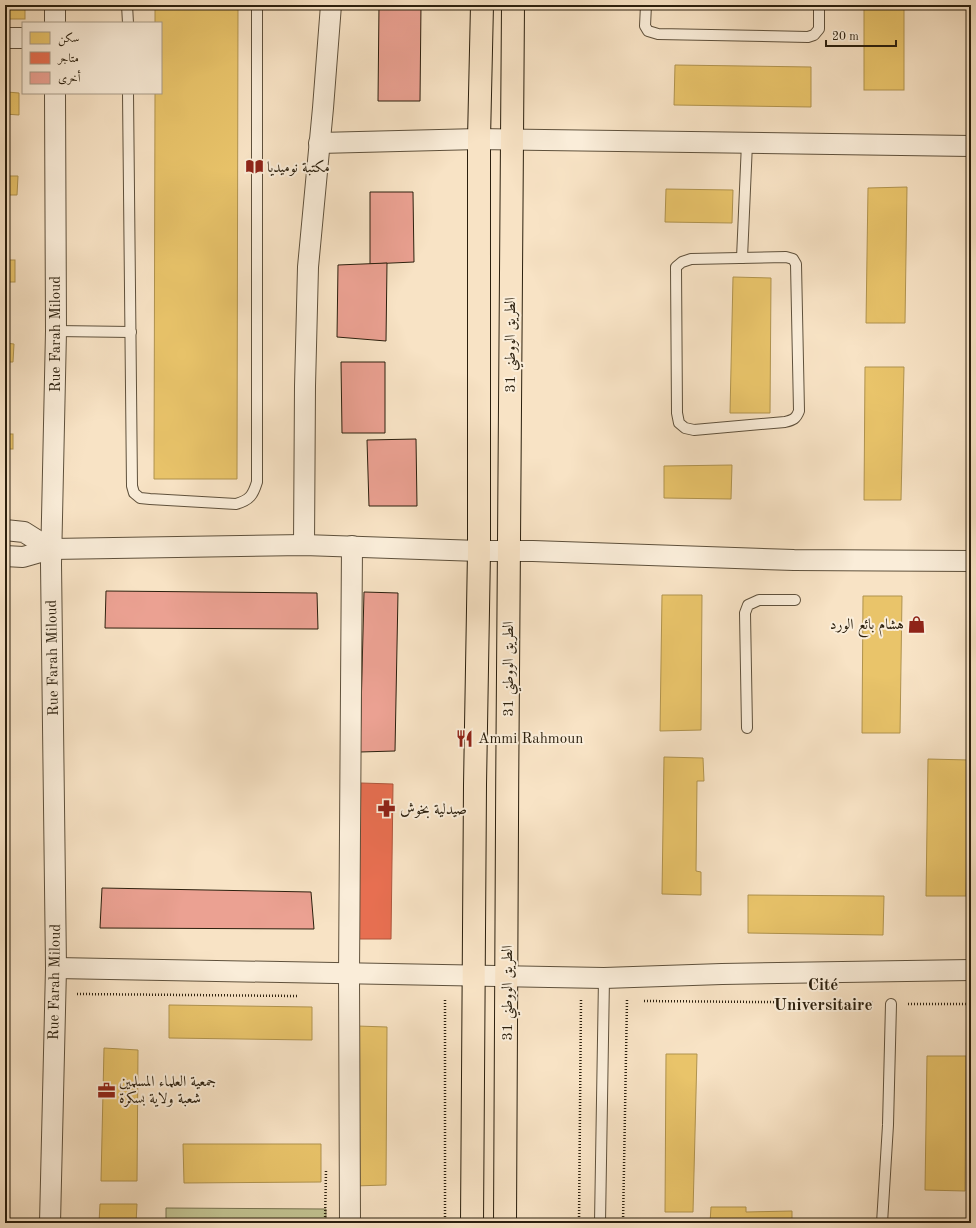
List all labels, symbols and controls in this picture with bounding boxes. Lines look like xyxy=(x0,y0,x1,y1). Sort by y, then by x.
legend xyxy=(22,22,162,94)
scale bar xyxy=(826,22,896,48)
text: 20 m xyxy=(832,31,859,43)
text: سكن xyxy=(58,32,79,47)
text: متاجر xyxy=(56,53,79,65)
text: أخرى xyxy=(58,70,81,85)
library icon: مكتبة نوميديا xyxy=(244,157,264,177)
place label: مكتبة نوميديا xyxy=(267,159,330,176)
street label: Rue Farah Miloud xyxy=(49,276,64,392)
street label: الطريق الووطني 31 xyxy=(504,297,524,393)
street label: Rue Farah Miloud xyxy=(45,600,62,716)
shop icon: هشام بائع الورد xyxy=(907,614,927,634)
place label: هشام بائع الورد xyxy=(830,618,904,638)
street label: الطريق الووطني 31 xyxy=(502,621,522,717)
restaurant icon: Ammi Rahmoun xyxy=(455,728,475,748)
place label: Ammi Rahmoun xyxy=(478,732,583,747)
pharmacy icon: صيدلية بخوش xyxy=(377,799,397,819)
place label: صيدلية بخوش xyxy=(400,802,467,819)
street label: Rue Farah Miloud xyxy=(47,924,64,1040)
street label: الطريق الووطني 31 xyxy=(501,945,521,1041)
district label: Cité Universitaire xyxy=(773,977,873,1014)
place label: جمعية العلماء المسلمين شعبة ولاية بسكرة xyxy=(119,1075,216,1108)
office icon: جمعية العلماء المسلمين شعبة ولاية بسكرة xyxy=(96,1080,116,1100)

